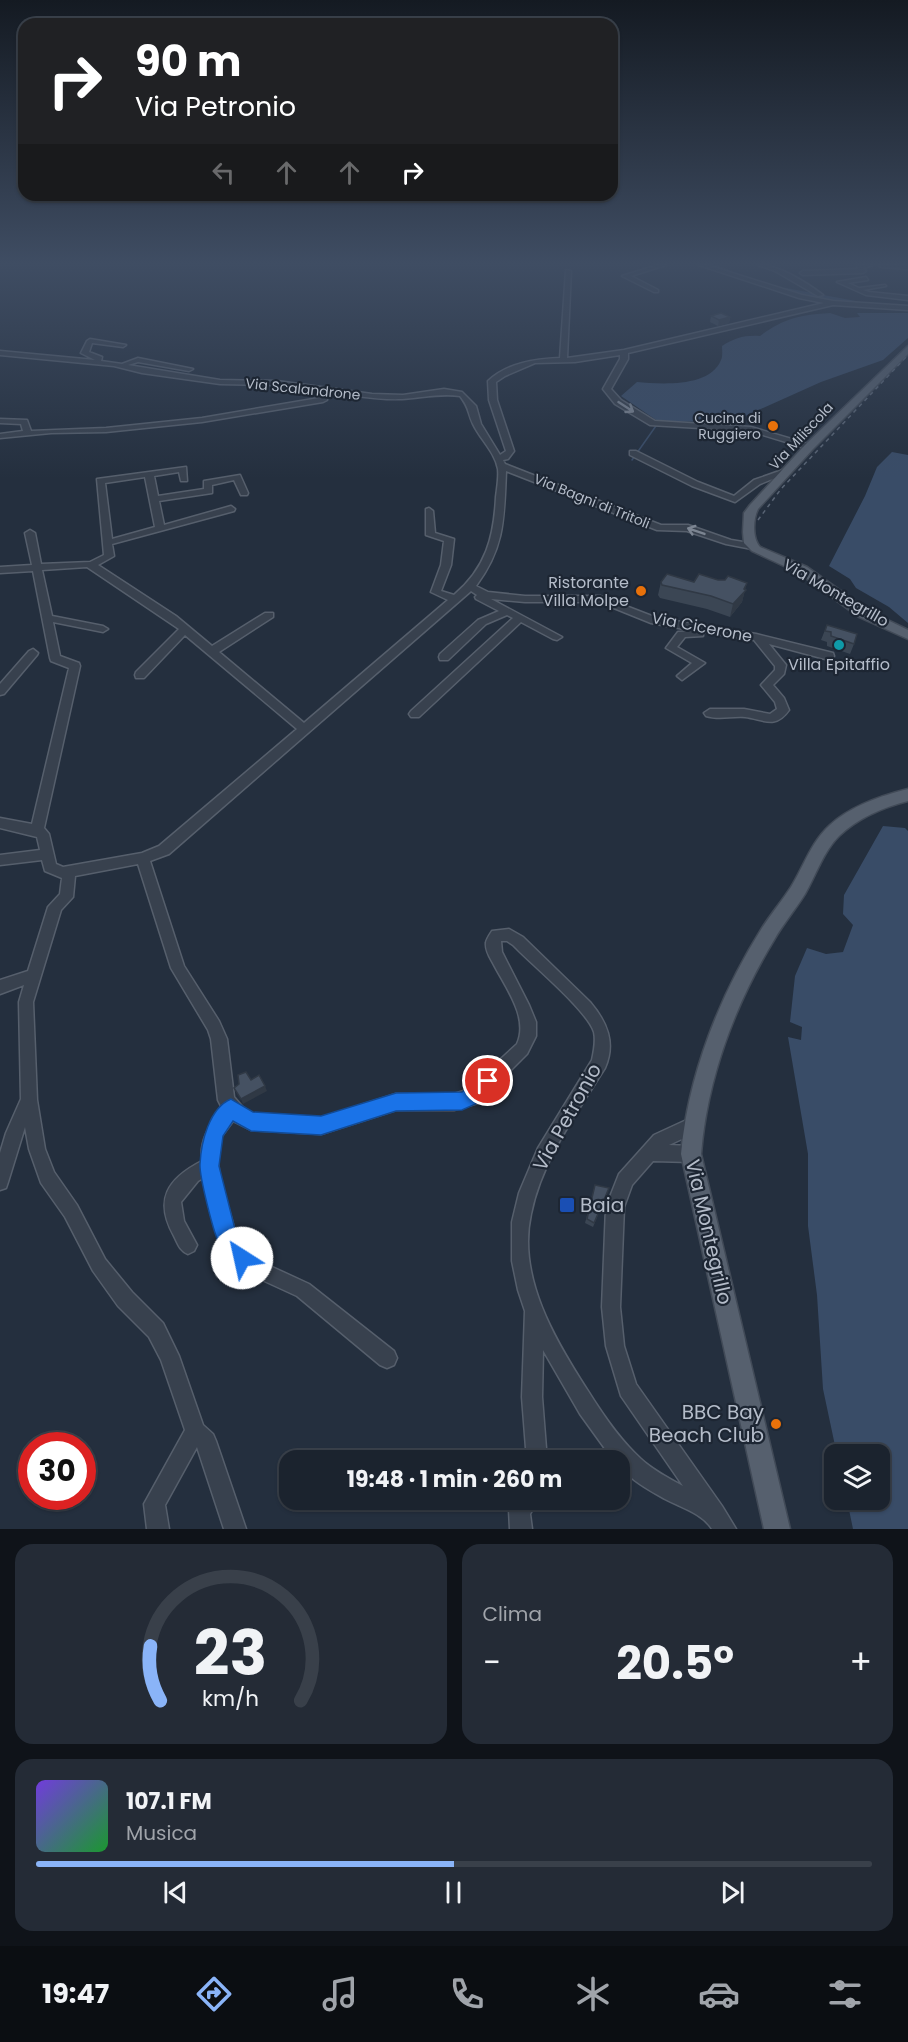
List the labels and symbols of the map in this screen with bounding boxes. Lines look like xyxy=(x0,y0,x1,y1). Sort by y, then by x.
street label: Via Scalandrone xyxy=(245,373,362,405)
street label: Via Miliscola xyxy=(764,398,838,474)
one-way arrow xyxy=(617,401,633,413)
place label: Cucina di Ruggiero xyxy=(694,408,761,444)
marker: Cucina di Ruggiero xyxy=(766,419,780,433)
street label: Via Bagni di Tritoli xyxy=(531,469,653,533)
one-way arrow xyxy=(687,525,706,536)
street label: Via Montegrillo xyxy=(779,553,893,633)
place label: Ristorante Villa Molpe xyxy=(543,571,629,612)
marker: Ristorante Villa Molpe xyxy=(634,584,648,598)
street label: Via Cicerone xyxy=(650,606,754,648)
marker: Villa Epitaffio xyxy=(832,638,846,652)
place label: Villa Epitaffio xyxy=(788,653,890,676)
pin xyxy=(462,1055,513,1106)
street label: Via Petronio xyxy=(526,1058,608,1176)
street label: Via Montegrillo xyxy=(679,1157,739,1307)
place label: Baia xyxy=(580,1191,624,1219)
marker: Baia xyxy=(558,1196,576,1214)
position arrow xyxy=(210,1226,274,1290)
place label: BBC Bay Beach Club xyxy=(649,1398,764,1449)
marker: BBC Bay Beach Club xyxy=(769,1417,783,1431)
speed limit sign: 30 xyxy=(18,1432,96,1510)

